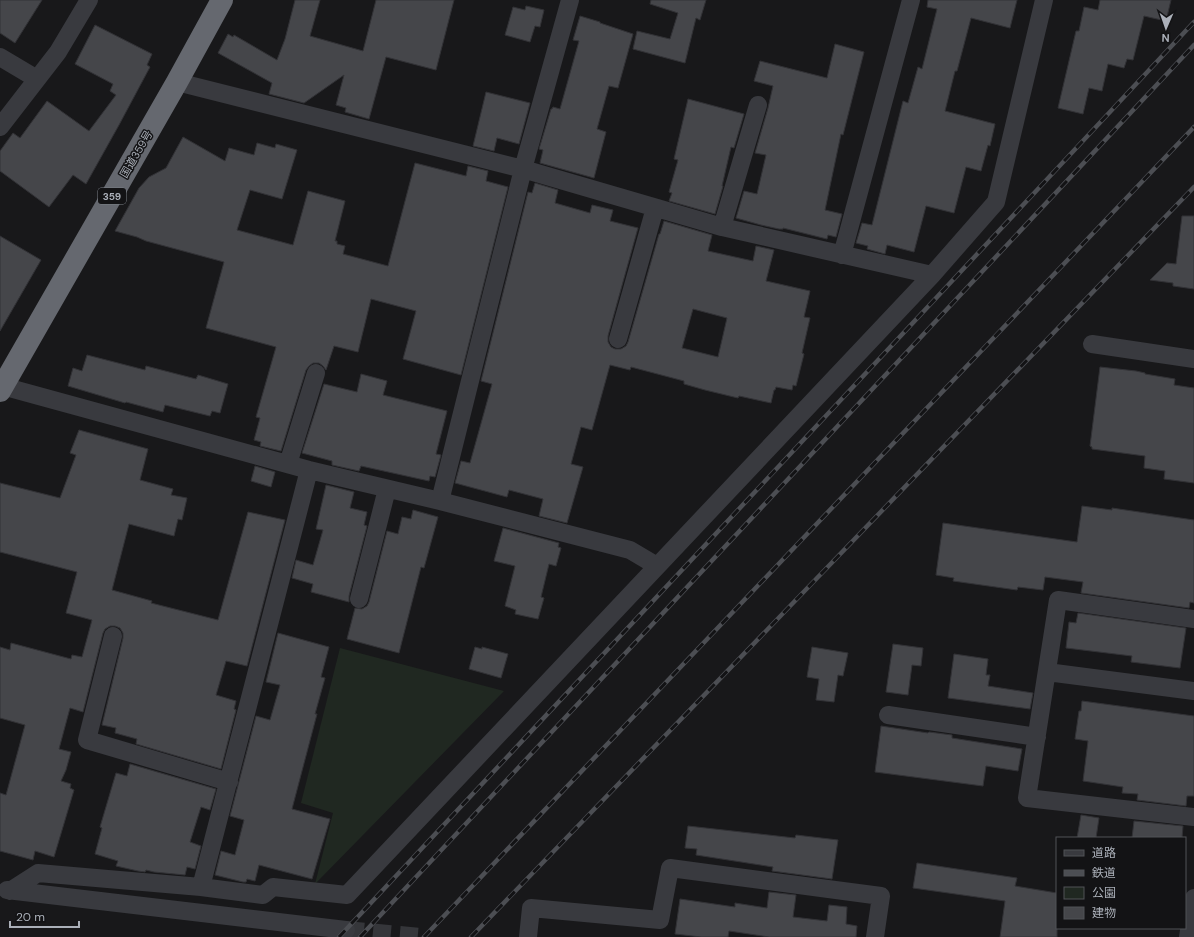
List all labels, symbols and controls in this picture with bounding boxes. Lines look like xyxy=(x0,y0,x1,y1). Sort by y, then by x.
north arrow xyxy=(1146,8,1186,48)
text: N xyxy=(1161,31,1170,45)
street label: 国道359号 xyxy=(117,128,155,180)
road number: 359 xyxy=(98,188,126,204)
legend xyxy=(1056,837,1186,929)
text: 道路 xyxy=(1092,845,1116,861)
text: 鉄道 xyxy=(1092,865,1116,881)
text: 公園 xyxy=(1092,885,1116,901)
scale bar xyxy=(10,903,79,929)
text: 建物 xyxy=(1092,905,1116,921)
text: 20 m xyxy=(16,909,45,925)

